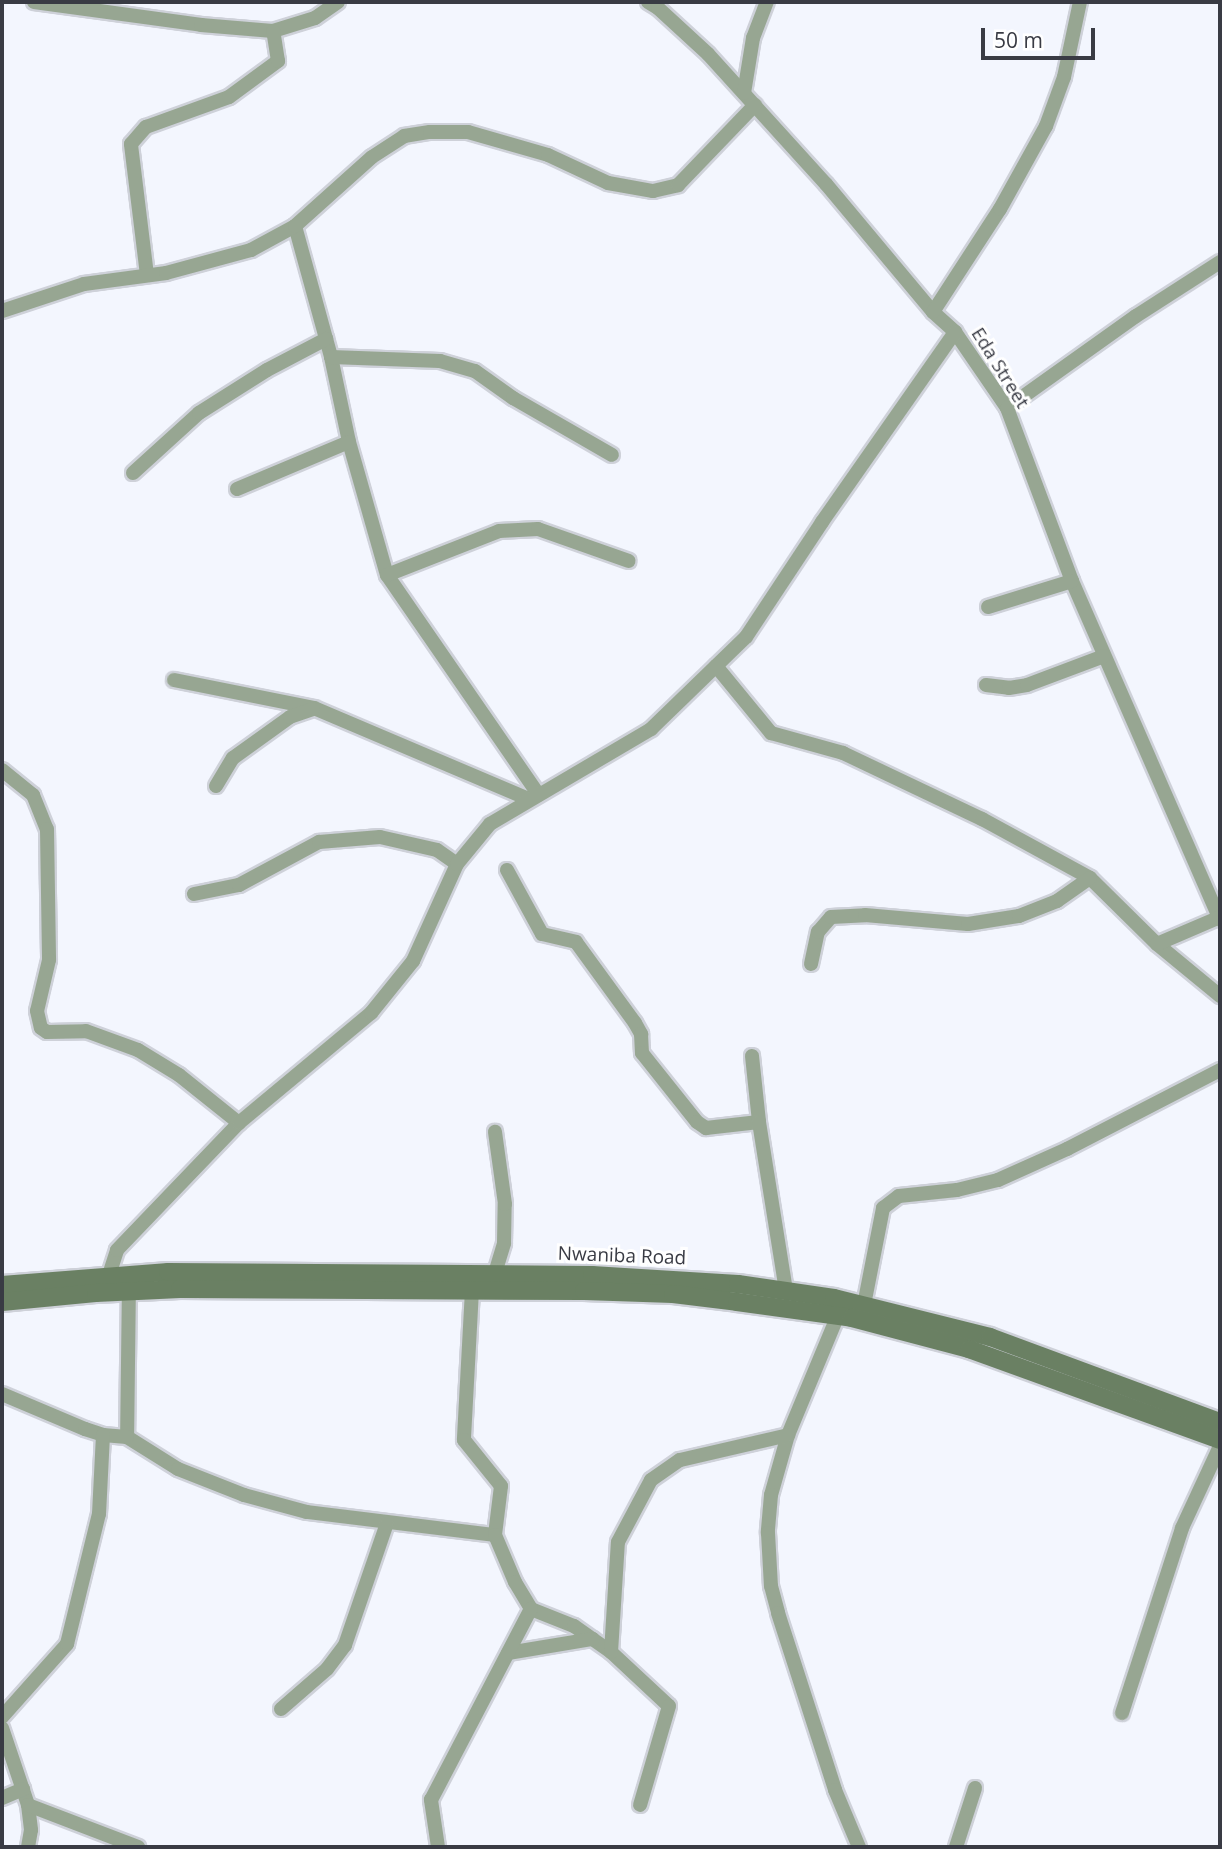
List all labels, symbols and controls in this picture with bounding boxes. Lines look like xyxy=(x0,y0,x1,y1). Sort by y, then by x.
scale bar xyxy=(984,14,1098,58)
text: 50 m xyxy=(994,26,1043,54)
street label: Eda Street xyxy=(966,323,1034,413)
street label: Nwaniba Road xyxy=(557,1242,687,1270)

